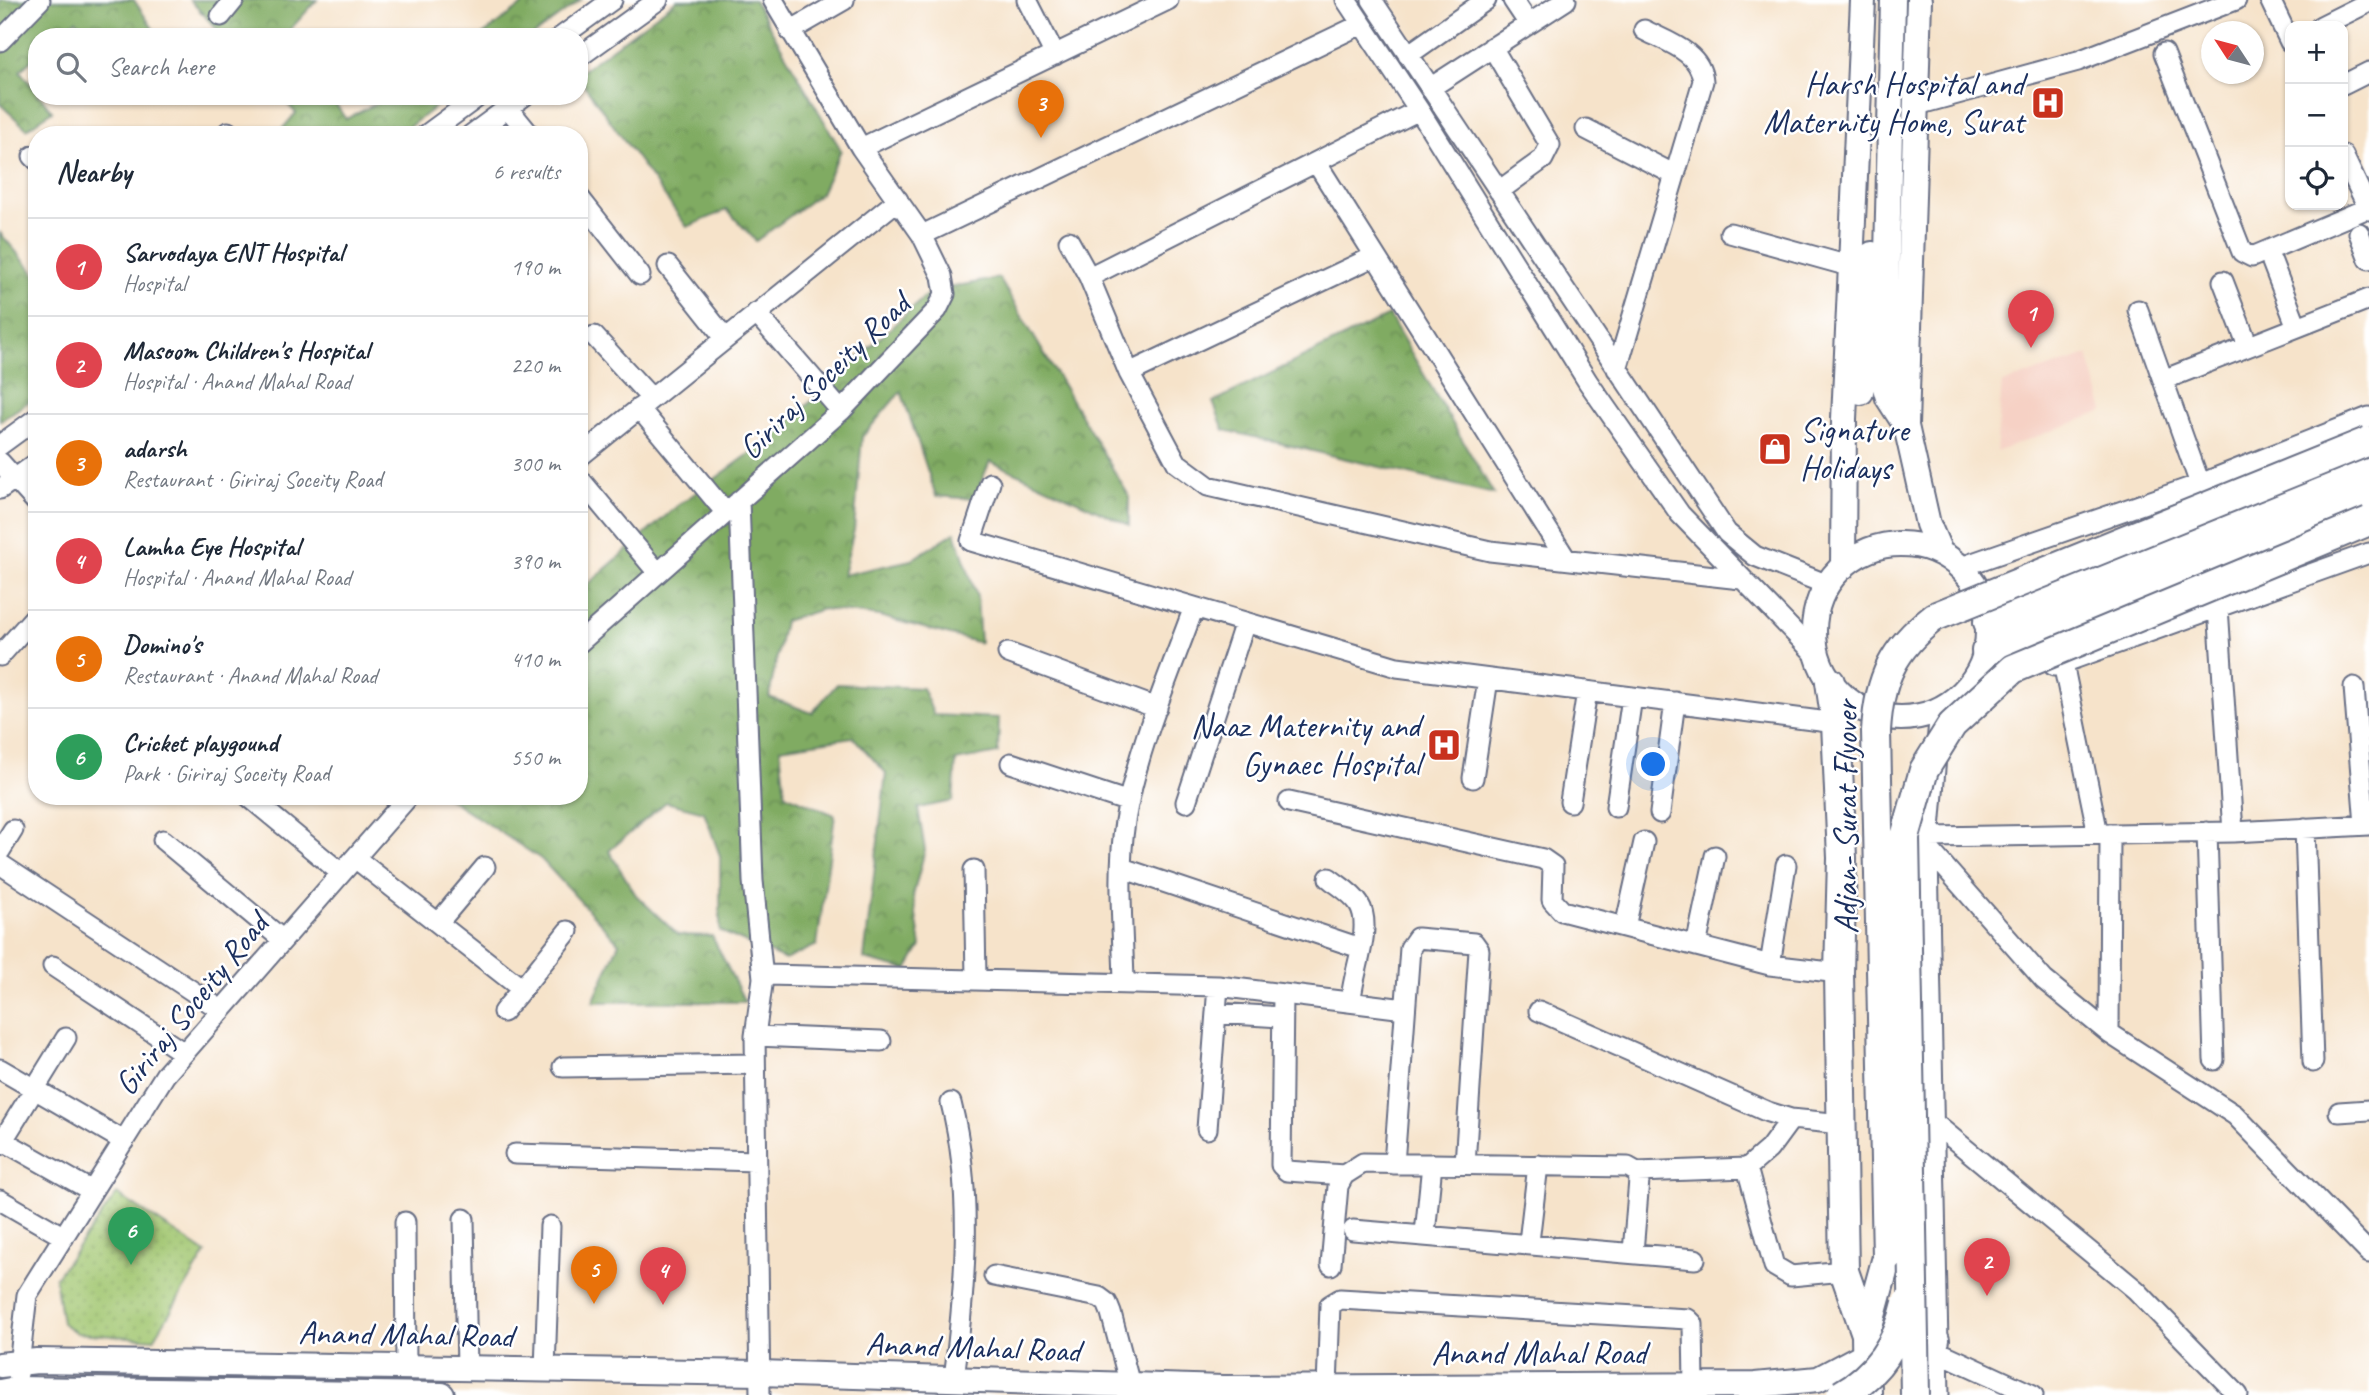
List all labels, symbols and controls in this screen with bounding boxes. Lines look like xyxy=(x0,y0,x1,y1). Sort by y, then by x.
north arrow xyxy=(2201,21,2264,84)
map controls xyxy=(2285,21,2348,210)
button: + xyxy=(2285,21,2348,84)
search box xyxy=(28,28,588,105)
icon: search xyxy=(52,48,90,86)
text: Search here xyxy=(108,50,214,83)
place label: Harsh Hospital and Maternity Home, Surat xyxy=(1764,63,2029,143)
pin: 3 xyxy=(1018,80,1064,138)
hospital icon: Harsh Hospital and Maternity Home, Surat xyxy=(2029,84,2067,122)
button: − xyxy=(2285,84,2348,147)
button: locate xyxy=(2285,147,2348,210)
text: Nearby xyxy=(56,153,132,191)
text: 6 results xyxy=(493,157,560,186)
text: Sarvodaya ENT Hospital xyxy=(123,236,343,269)
text: 1 xyxy=(74,253,84,282)
text: 190 m xyxy=(511,253,560,282)
text: Hospital xyxy=(123,269,186,298)
street label: Giriraj Soceity Road xyxy=(730,280,922,468)
pin: 1 xyxy=(2008,290,2054,348)
text: Masoom Children's Hospital xyxy=(123,334,369,367)
text: 2 xyxy=(74,351,84,380)
text: 220 m xyxy=(511,351,560,380)
text: Hospital · Anand Mahal Road xyxy=(123,367,351,396)
place label: Signature Holidays xyxy=(1800,409,1911,489)
shop icon: Signature Holidays xyxy=(1756,430,1794,468)
text: adarsh xyxy=(123,432,186,465)
text: 3 xyxy=(74,449,84,478)
text: 300 m xyxy=(511,449,560,478)
text: Restaurant · Giriraj Soceity Road xyxy=(123,465,382,494)
text: Lamha Eye Hospital xyxy=(123,530,300,563)
text: 4 xyxy=(74,547,84,576)
text: 390 m xyxy=(511,547,560,576)
text: Hospital · Anand Mahal Road xyxy=(123,563,351,592)
text: Domino's xyxy=(123,628,201,661)
text: 5 xyxy=(74,645,84,674)
text: 410 m xyxy=(511,645,560,674)
text: Restaurant · Anand Mahal Road xyxy=(123,661,377,690)
street label: Adjan- Surat Flyover xyxy=(1825,697,1867,934)
place label: Naaz Maternity and Gynaec Hospital xyxy=(1191,705,1425,785)
text: Cricket playgound xyxy=(123,726,278,759)
hospital icon: Naaz Maternity and Gynaec Hospital xyxy=(1425,726,1463,764)
text: 6 xyxy=(74,743,84,772)
text: 550 m xyxy=(511,743,560,772)
your location xyxy=(1636,747,1670,781)
text: Park · Giriraj Soceity Road xyxy=(123,759,330,788)
street label: Giriraj Soceity Road xyxy=(105,901,280,1104)
pin: 6 xyxy=(108,1207,154,1265)
pin: 2 xyxy=(1964,1238,2010,1296)
pin: 5 xyxy=(571,1246,617,1304)
pin: 4 xyxy=(640,1247,686,1305)
street label: Anand Mahal Road xyxy=(298,1311,519,1357)
street label: Anand Mahal Road xyxy=(865,1322,1086,1372)
street label: Anand Mahal Road xyxy=(1432,1332,1652,1374)

